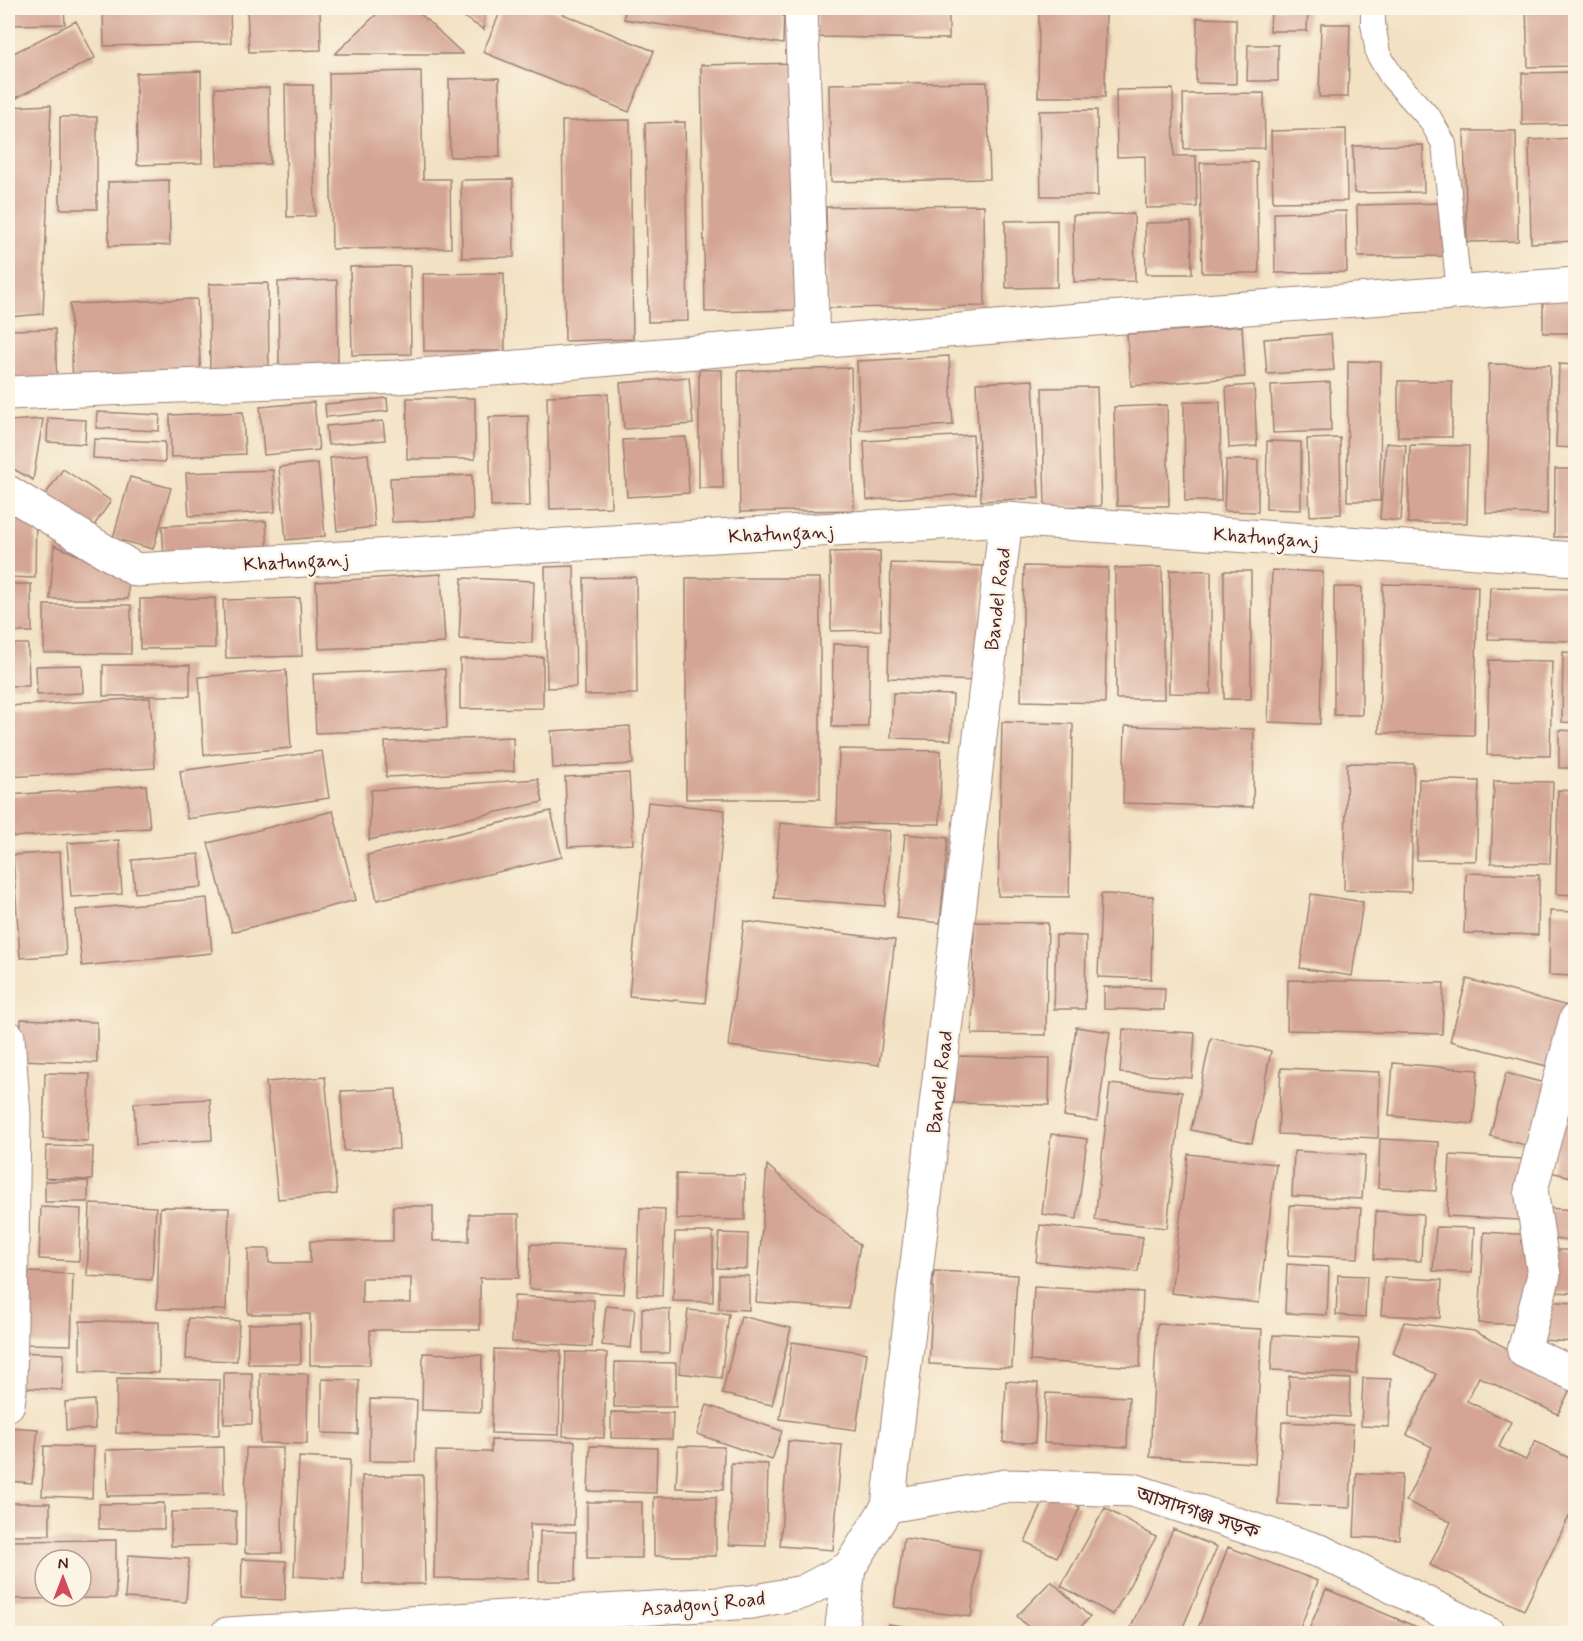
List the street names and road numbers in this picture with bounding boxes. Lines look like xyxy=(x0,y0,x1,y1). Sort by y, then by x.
street label: Khatunganj xyxy=(728,518,835,553)
street label: Khatunganj xyxy=(1212,521,1320,558)
street label: Khatunganj xyxy=(243,546,350,581)
street label: Bandel Road xyxy=(979,546,1018,652)
street label: Bandel Road xyxy=(921,1029,960,1135)
street label: আসাদগঞ্জ সড়ক xyxy=(1131,1480,1264,1546)
street label: Asadgonj Road xyxy=(640,1586,766,1624)

